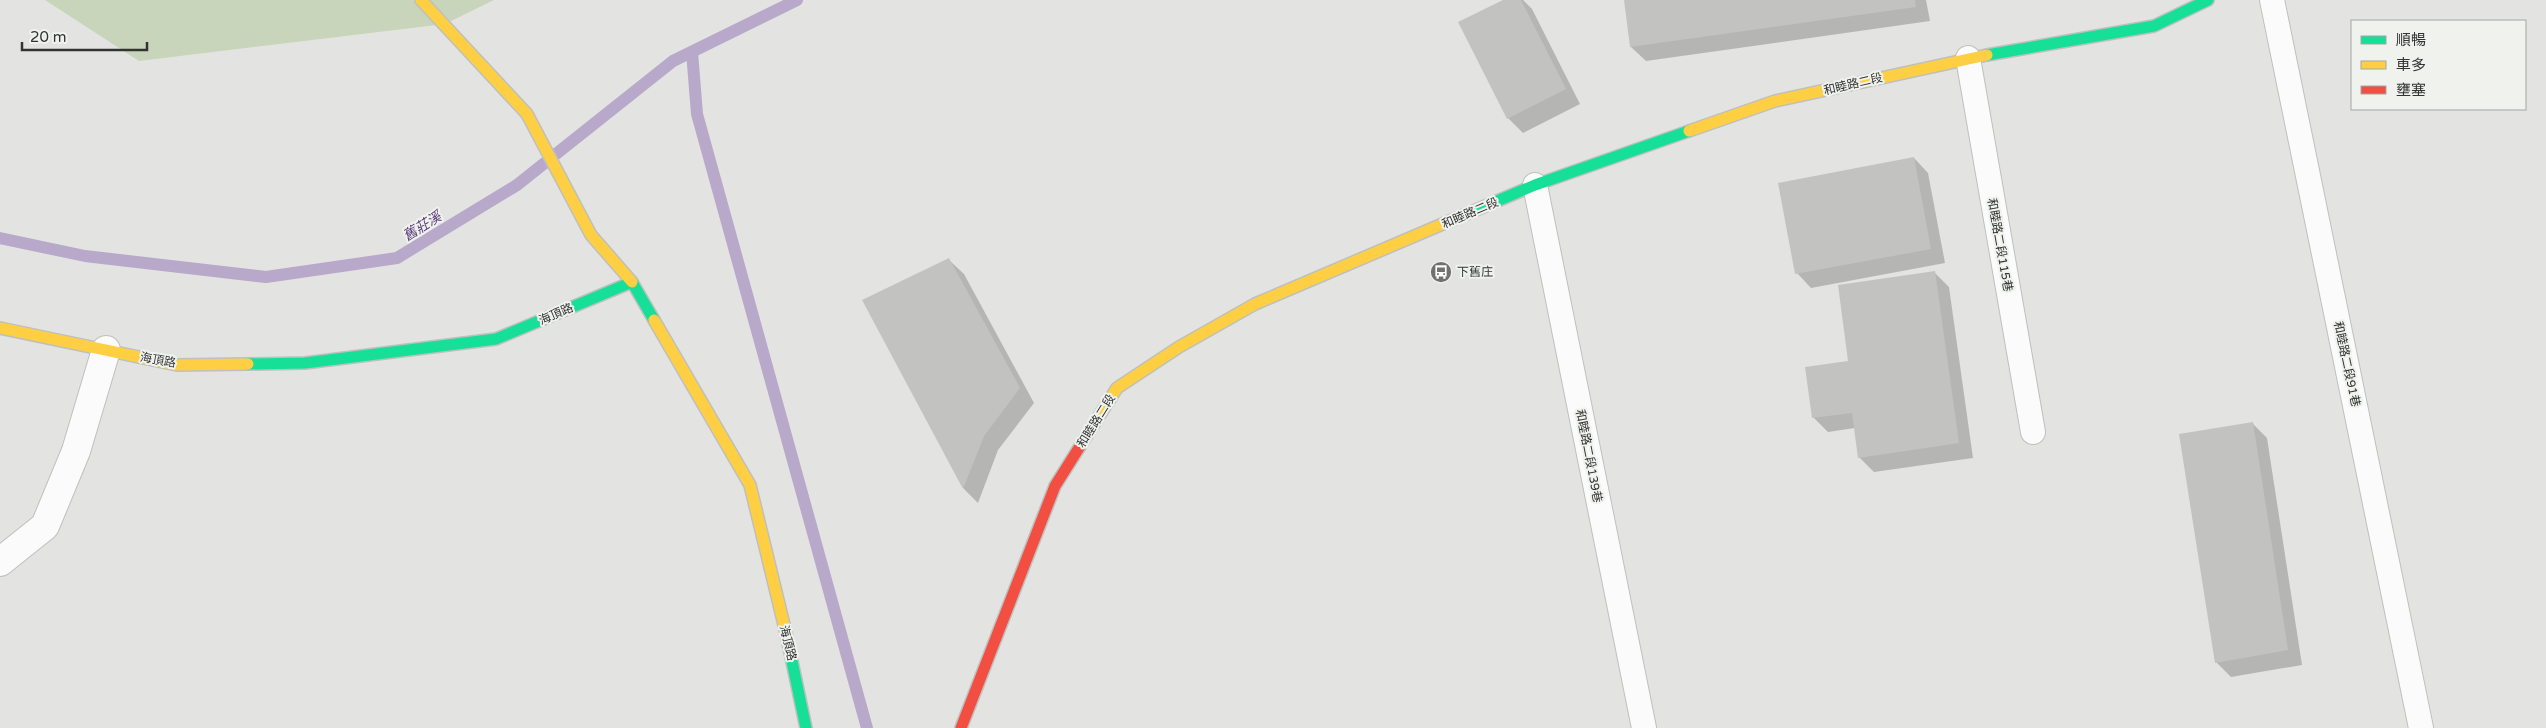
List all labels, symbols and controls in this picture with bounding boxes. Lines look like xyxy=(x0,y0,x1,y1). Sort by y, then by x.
scale bar xyxy=(22,20,148,52)
legend xyxy=(2351,20,2526,110)
text: 20 m xyxy=(30,28,67,46)
text: 順暢 xyxy=(2396,31,2426,49)
text: 車多 xyxy=(2396,56,2426,74)
street label: 和睦路二段 xyxy=(1822,70,1884,98)
text: 壅塞 xyxy=(2396,81,2426,99)
street label: 和睦路二段 xyxy=(1440,195,1500,231)
street label: 和睦路二段115巷 xyxy=(1985,197,2015,293)
water label: 舊莊溪 xyxy=(400,207,446,245)
bus stop icon: 下舊庄 xyxy=(1429,260,1453,284)
place label: 下舊庄 xyxy=(1457,265,1493,279)
street label: 海頂路 xyxy=(537,301,575,327)
street label: 和睦路二段91巷 xyxy=(2331,320,2363,408)
street label: 海頂路 xyxy=(139,350,177,370)
street label: 和睦路二段 xyxy=(1074,392,1118,450)
street label: 和睦路二段139巷 xyxy=(1573,408,1605,504)
street label: 海頂路 xyxy=(777,624,799,662)

